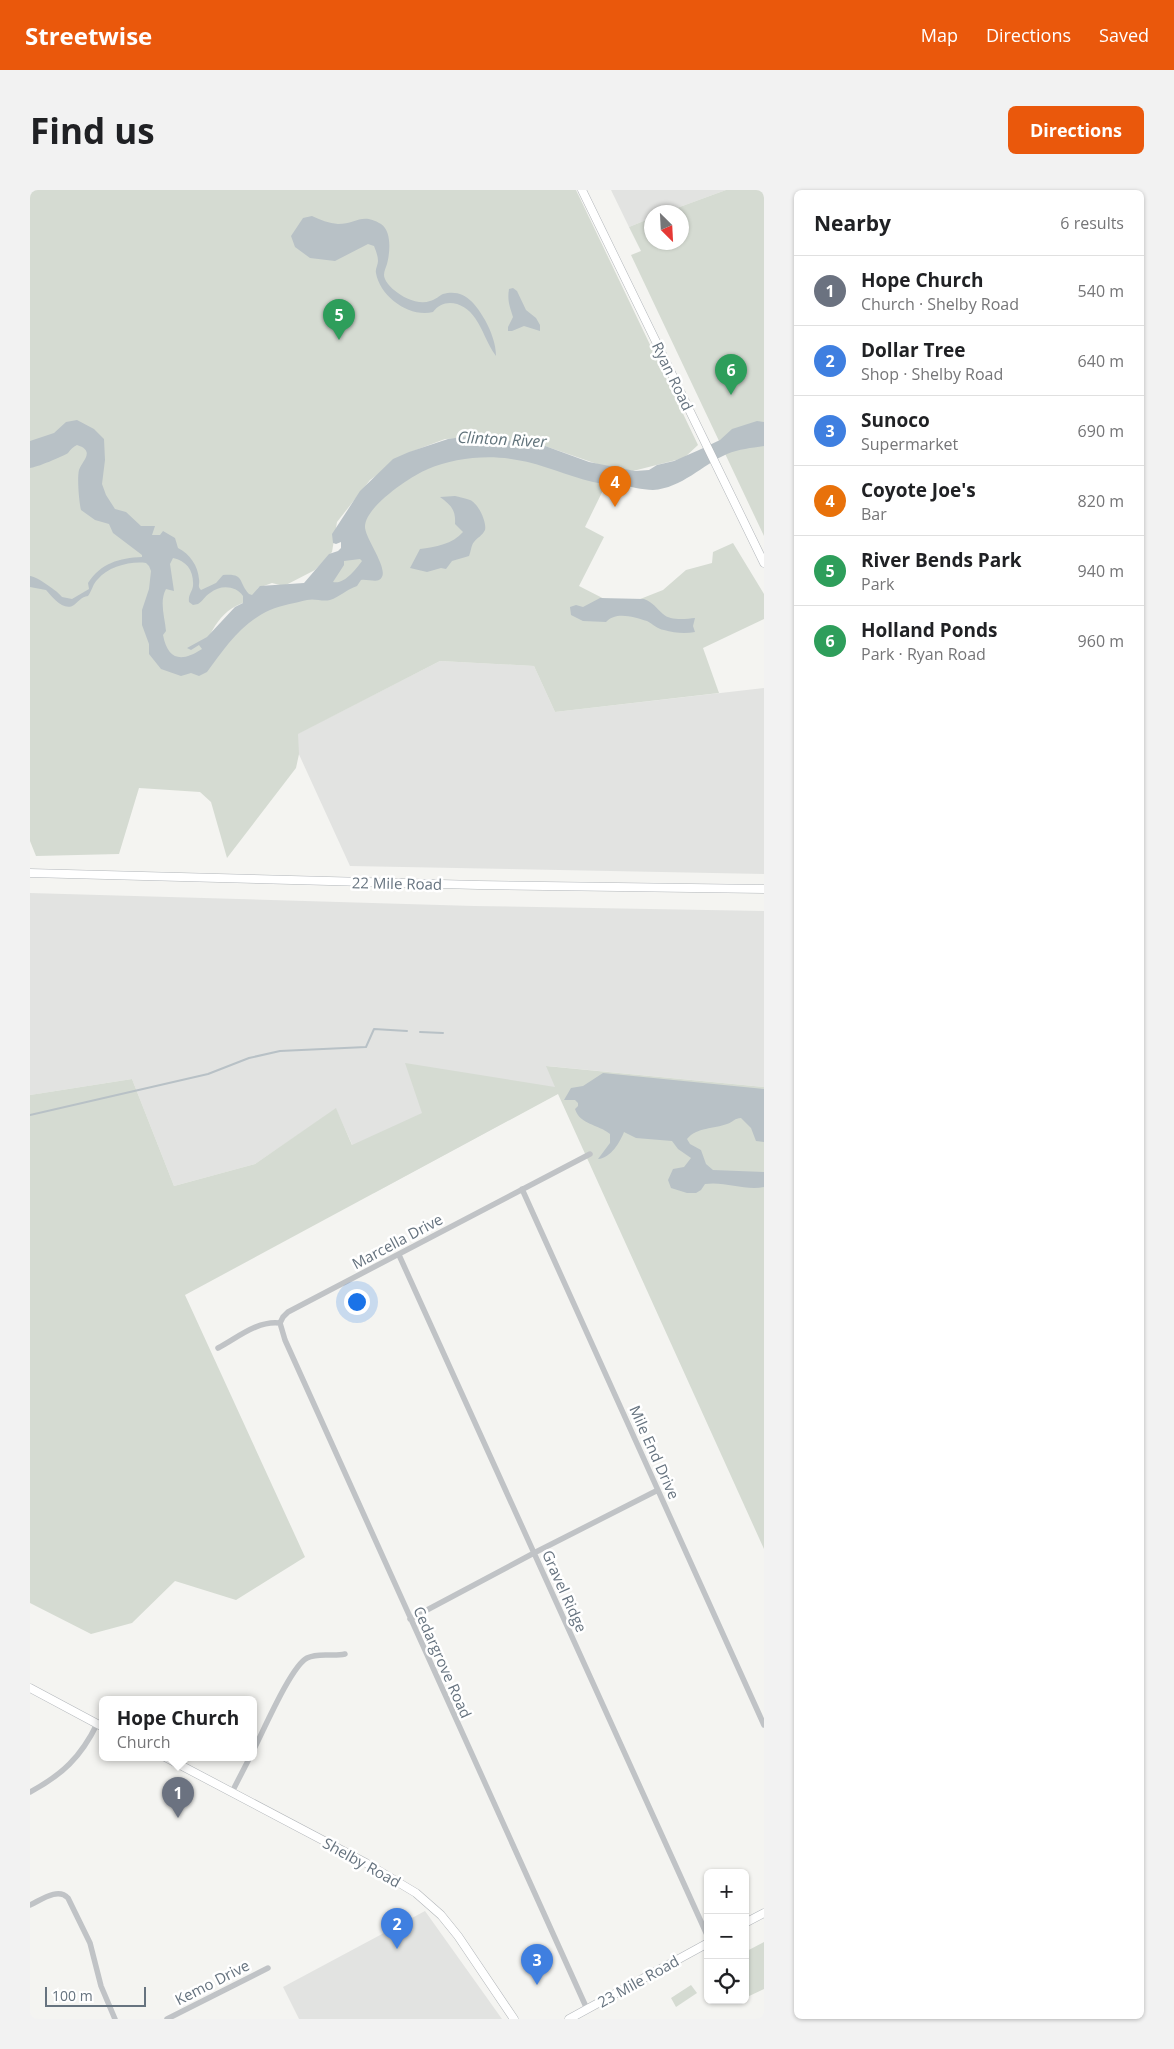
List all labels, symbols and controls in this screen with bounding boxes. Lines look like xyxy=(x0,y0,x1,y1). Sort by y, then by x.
text: Streetwise xyxy=(25,19,152,52)
text: Map xyxy=(921,23,958,47)
text: Directions xyxy=(986,23,1071,47)
text: Saved xyxy=(1099,23,1149,47)
button: Directions xyxy=(1008,106,1144,154)
text: Find us xyxy=(30,107,155,154)
north arrow xyxy=(644,205,689,250)
text: Nearby xyxy=(814,209,891,237)
text: 6 results xyxy=(1060,212,1124,234)
text: Hope Church xyxy=(861,267,983,293)
text: 1 xyxy=(825,280,835,302)
text: 540 m xyxy=(1078,280,1124,302)
text: Church · Shelby Road xyxy=(861,293,1019,315)
pin: 5 xyxy=(323,299,355,340)
text: Dollar Tree xyxy=(861,337,966,363)
street label: Ryan Road xyxy=(648,338,698,414)
text: 2 xyxy=(825,350,835,372)
text: 640 m xyxy=(1078,350,1124,372)
pin: 6 xyxy=(715,354,747,395)
text: Shop · Shelby Road xyxy=(861,363,1003,385)
text: Sunoco xyxy=(861,407,930,433)
text: 3 xyxy=(825,420,835,442)
text: 690 m xyxy=(1078,420,1124,442)
water label: Clinton River xyxy=(457,426,548,452)
text: Supermarket xyxy=(861,433,958,455)
pin: 4 xyxy=(599,466,631,507)
text: Coyote Joe's xyxy=(861,477,976,503)
text: 4 xyxy=(825,490,835,512)
text: 820 m xyxy=(1078,490,1124,512)
text: Bar xyxy=(861,503,887,525)
text: River Bends Park xyxy=(861,547,1022,573)
text: 5 xyxy=(825,560,835,582)
text: 940 m xyxy=(1078,560,1124,582)
text: Park xyxy=(861,573,894,595)
text: Holland Ponds xyxy=(861,617,997,643)
text: 6 xyxy=(825,630,835,652)
text: 960 m xyxy=(1078,630,1124,652)
text: Park · Ryan Road xyxy=(861,643,986,665)
street label: 22 Mile Road xyxy=(352,872,442,894)
street label: Marcella Drive xyxy=(348,1209,446,1273)
your location xyxy=(344,1289,370,1315)
street label: Mile End Drive xyxy=(625,1402,685,1502)
street label: Gravel Ridge xyxy=(538,1547,592,1635)
street label: Cedargrove Road xyxy=(409,1603,477,1721)
popup xyxy=(99,1696,257,1761)
text: Hope Church xyxy=(117,1705,239,1731)
text: Church xyxy=(117,1731,170,1753)
pin: 1 xyxy=(162,1777,194,1818)
street label: Shelby Road xyxy=(320,1832,404,1892)
map controls xyxy=(704,1869,749,2004)
button: + xyxy=(704,1869,749,1914)
pin: 2 xyxy=(381,1908,413,1949)
button: − xyxy=(704,1914,749,1959)
pin: 3 xyxy=(521,1944,553,1985)
street label: 23 Mile Road xyxy=(594,1950,682,2012)
street label: Kemo Drive xyxy=(171,1955,253,2009)
button: locate xyxy=(704,1959,749,2004)
scale bar xyxy=(45,1984,146,2007)
text: 100 m xyxy=(52,1986,93,2005)

